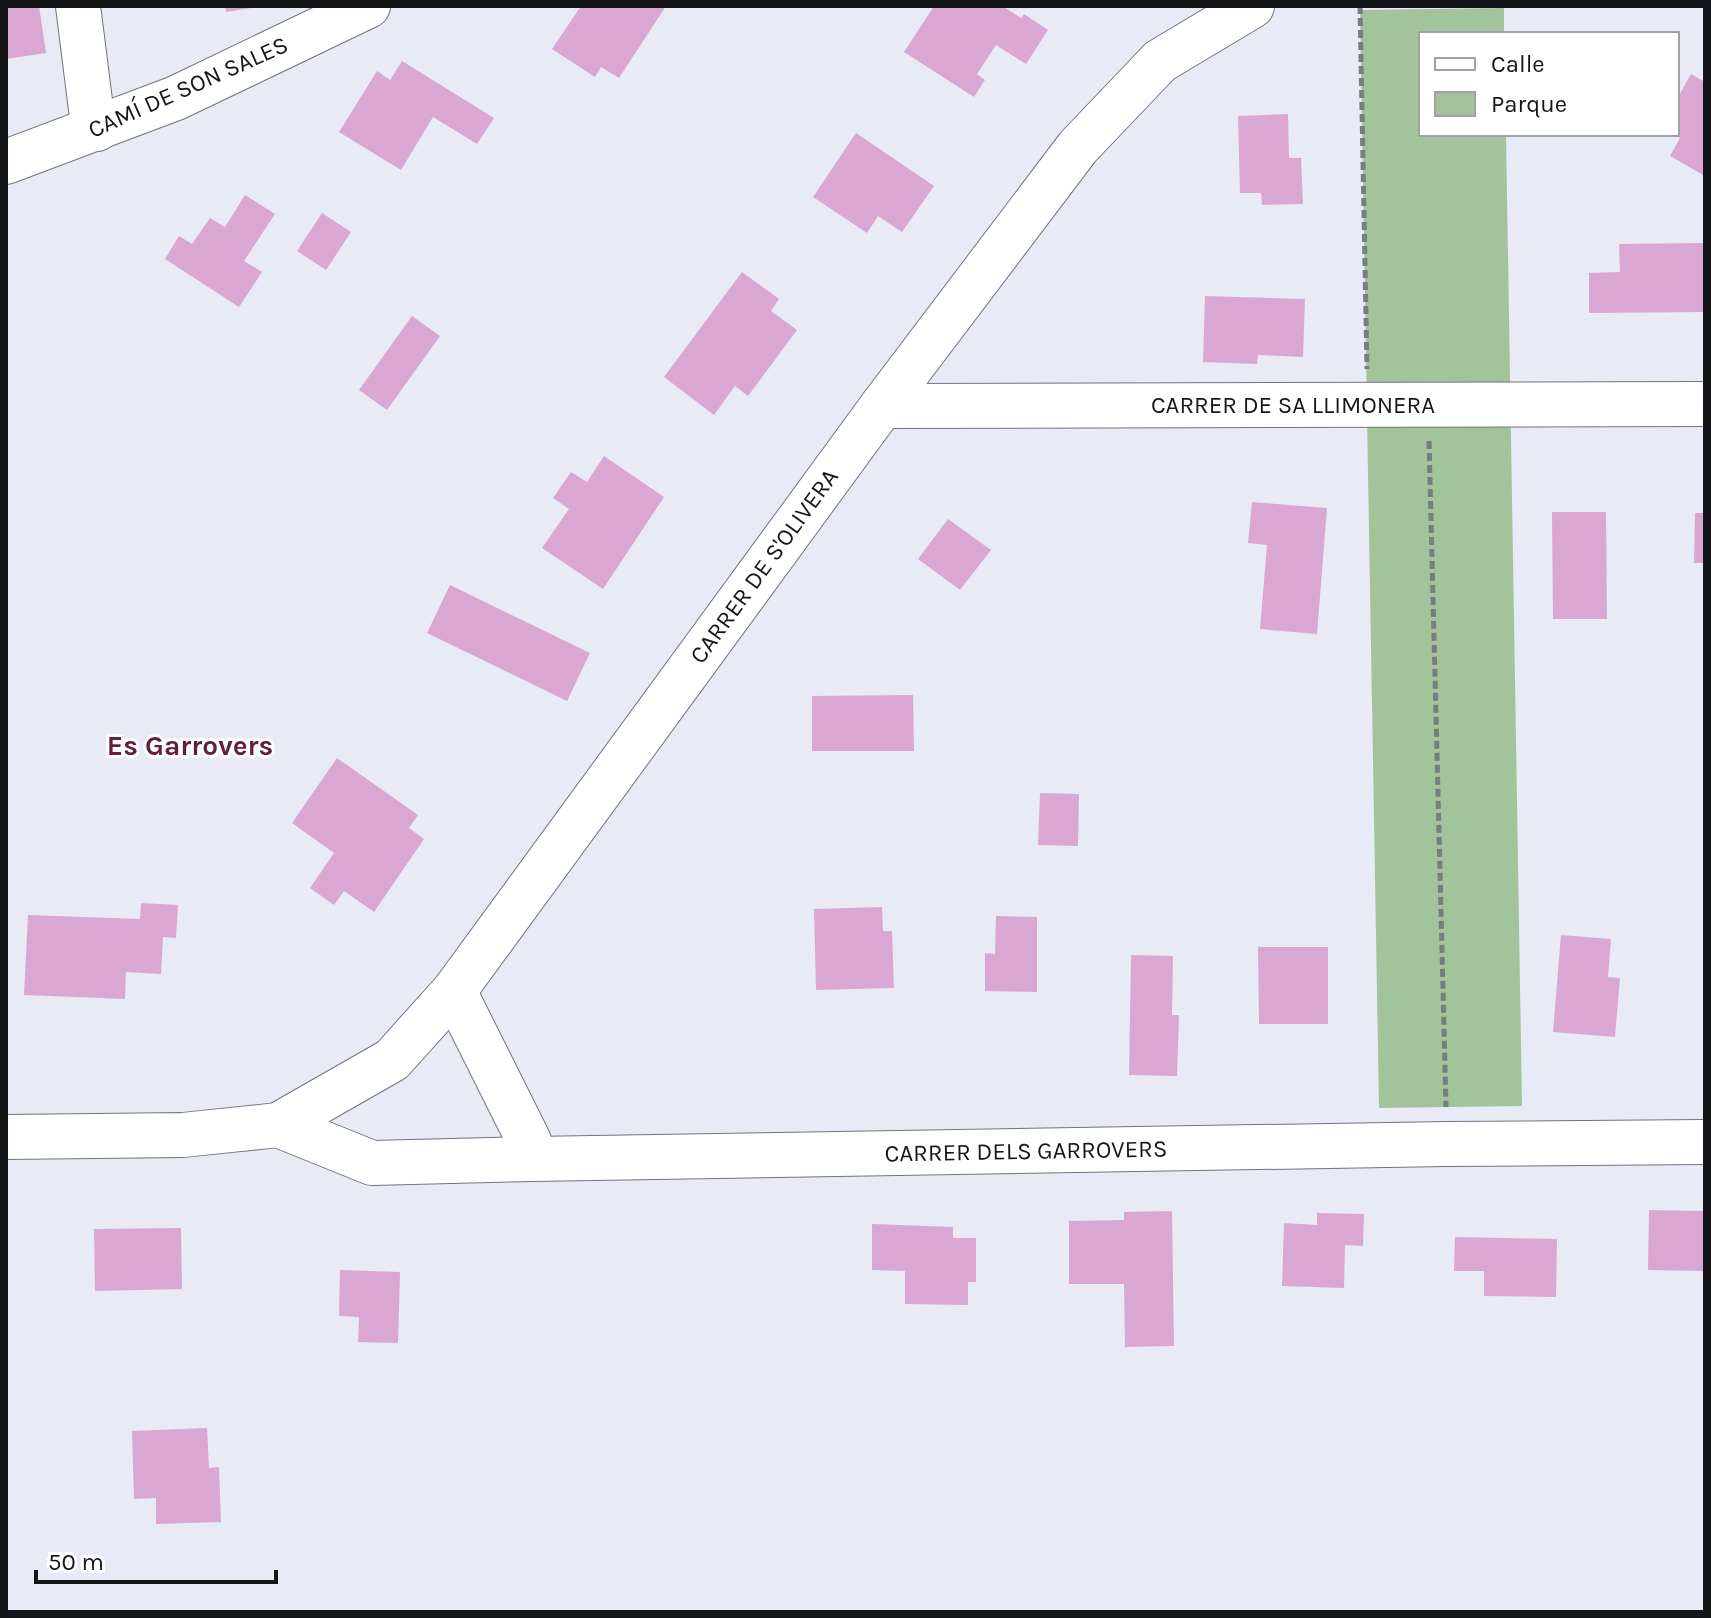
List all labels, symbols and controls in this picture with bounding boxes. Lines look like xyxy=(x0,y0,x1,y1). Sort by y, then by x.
street label: CAMÍ DE SON SALES xyxy=(83,29,292,144)
legend xyxy=(1419,32,1679,136)
text: Calle xyxy=(1491,50,1545,78)
text: Parque xyxy=(1491,90,1567,118)
street label: CARRER DE SA LLIMONERA xyxy=(1151,391,1435,419)
street label: CARRER DE S'OLIVERA xyxy=(684,463,844,669)
district label: Es Garrovers xyxy=(107,729,273,762)
street label: CARRER DELS GARROVERS xyxy=(884,1135,1168,1167)
scale bar xyxy=(36,1534,276,1584)
text: 50 m xyxy=(48,1548,104,1576)

